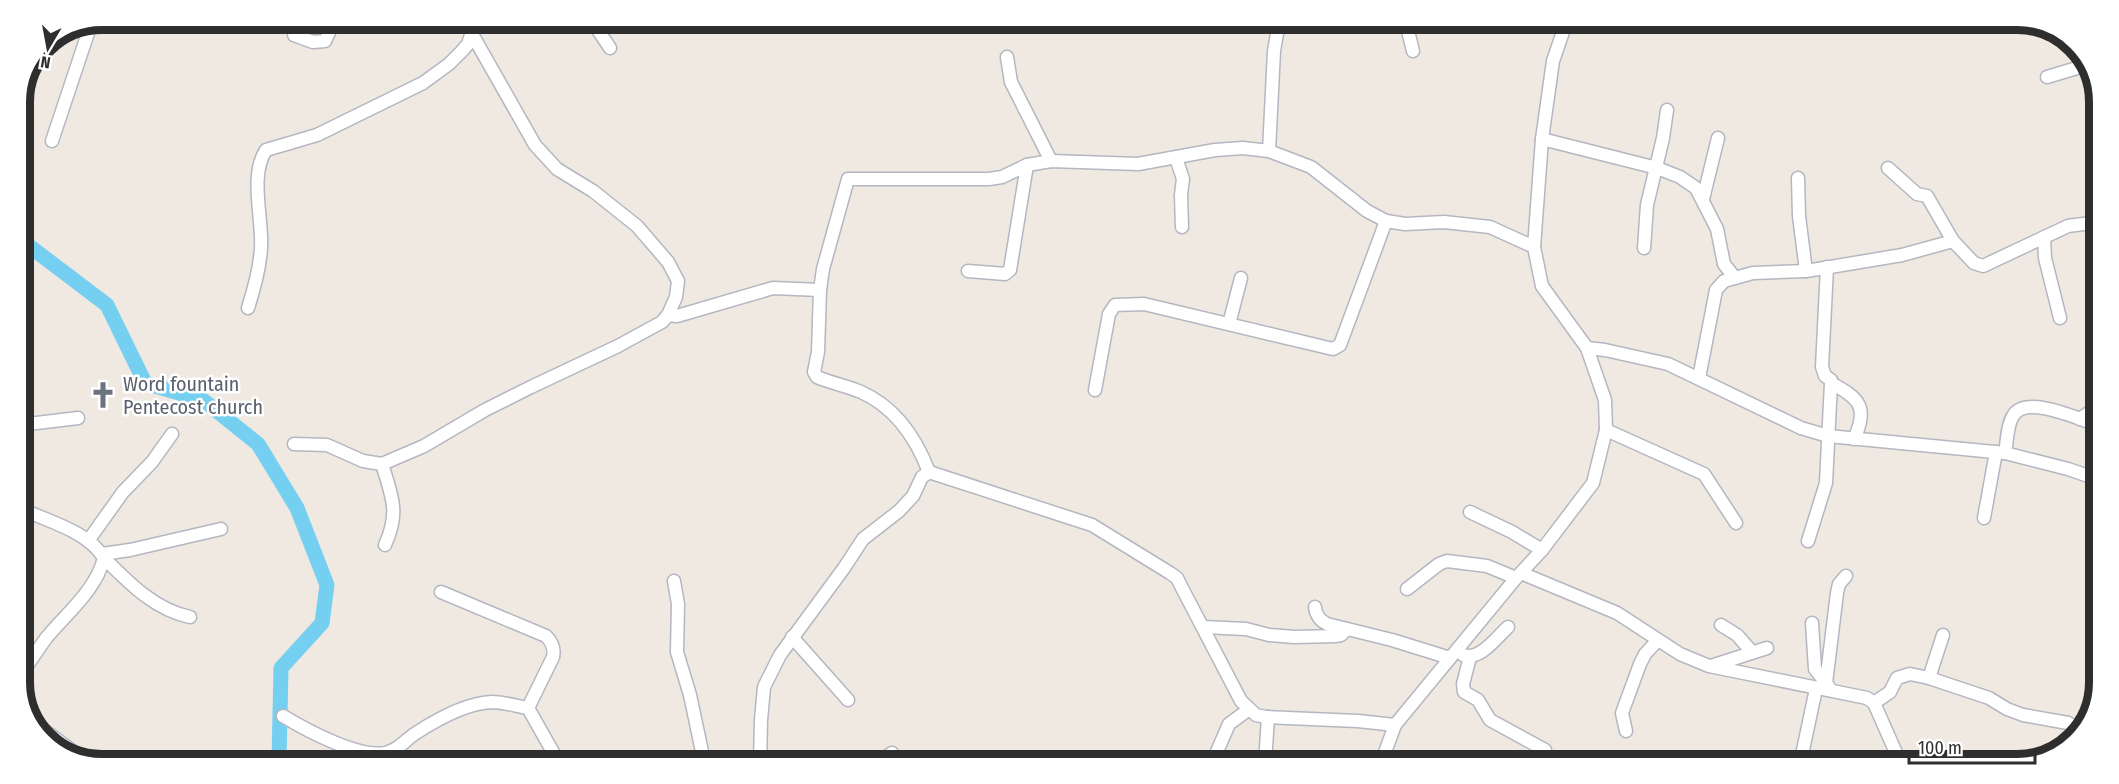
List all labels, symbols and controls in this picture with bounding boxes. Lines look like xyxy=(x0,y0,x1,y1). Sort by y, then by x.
north arrow xyxy=(18,18,78,78)
text: N xyxy=(39,52,52,72)
place label: Word fountain Pentecost church xyxy=(123,372,263,419)
church icon: Word fountain Pentecost church xyxy=(88,380,118,410)
scale bar xyxy=(1909,727,2035,765)
text: 100 m xyxy=(1918,737,1962,759)

